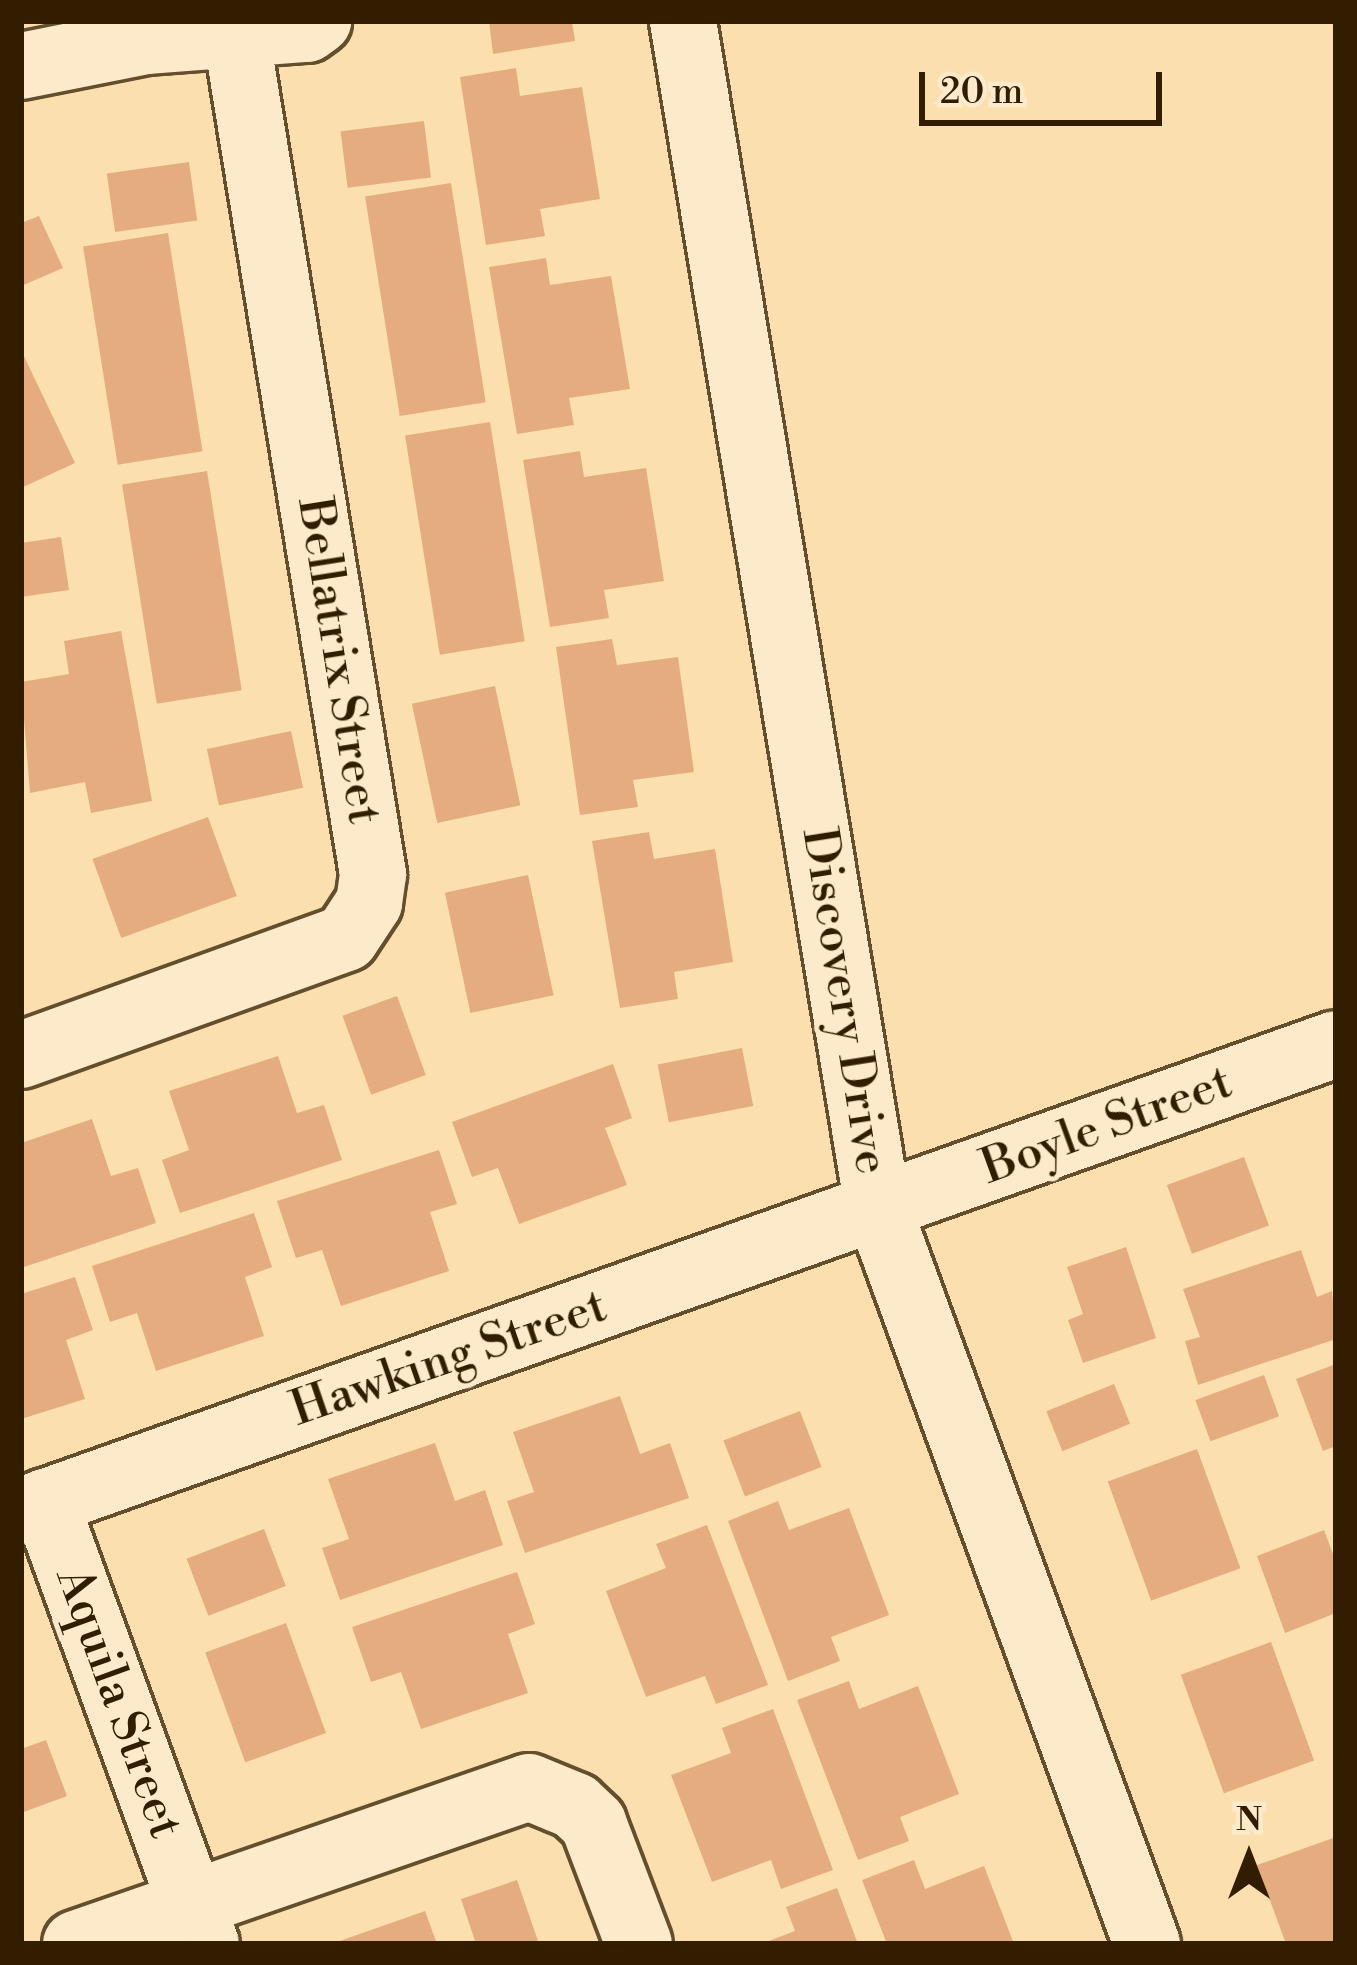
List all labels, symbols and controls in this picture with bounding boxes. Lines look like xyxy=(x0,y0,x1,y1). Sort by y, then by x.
scale bar xyxy=(925,48,1168,122)
text: 20 m xyxy=(940,70,1023,115)
street label: Bellatrix Street xyxy=(284,494,392,828)
street label: Discovery Drive xyxy=(788,824,900,1178)
street label: Boyle Street xyxy=(974,1054,1240,1198)
street label: Hawking Street xyxy=(284,1278,614,1440)
street label: Aquila Street xyxy=(42,1560,194,1846)
north arrow xyxy=(1189,1797,1309,1917)
text: N xyxy=(1236,1800,1262,1841)

